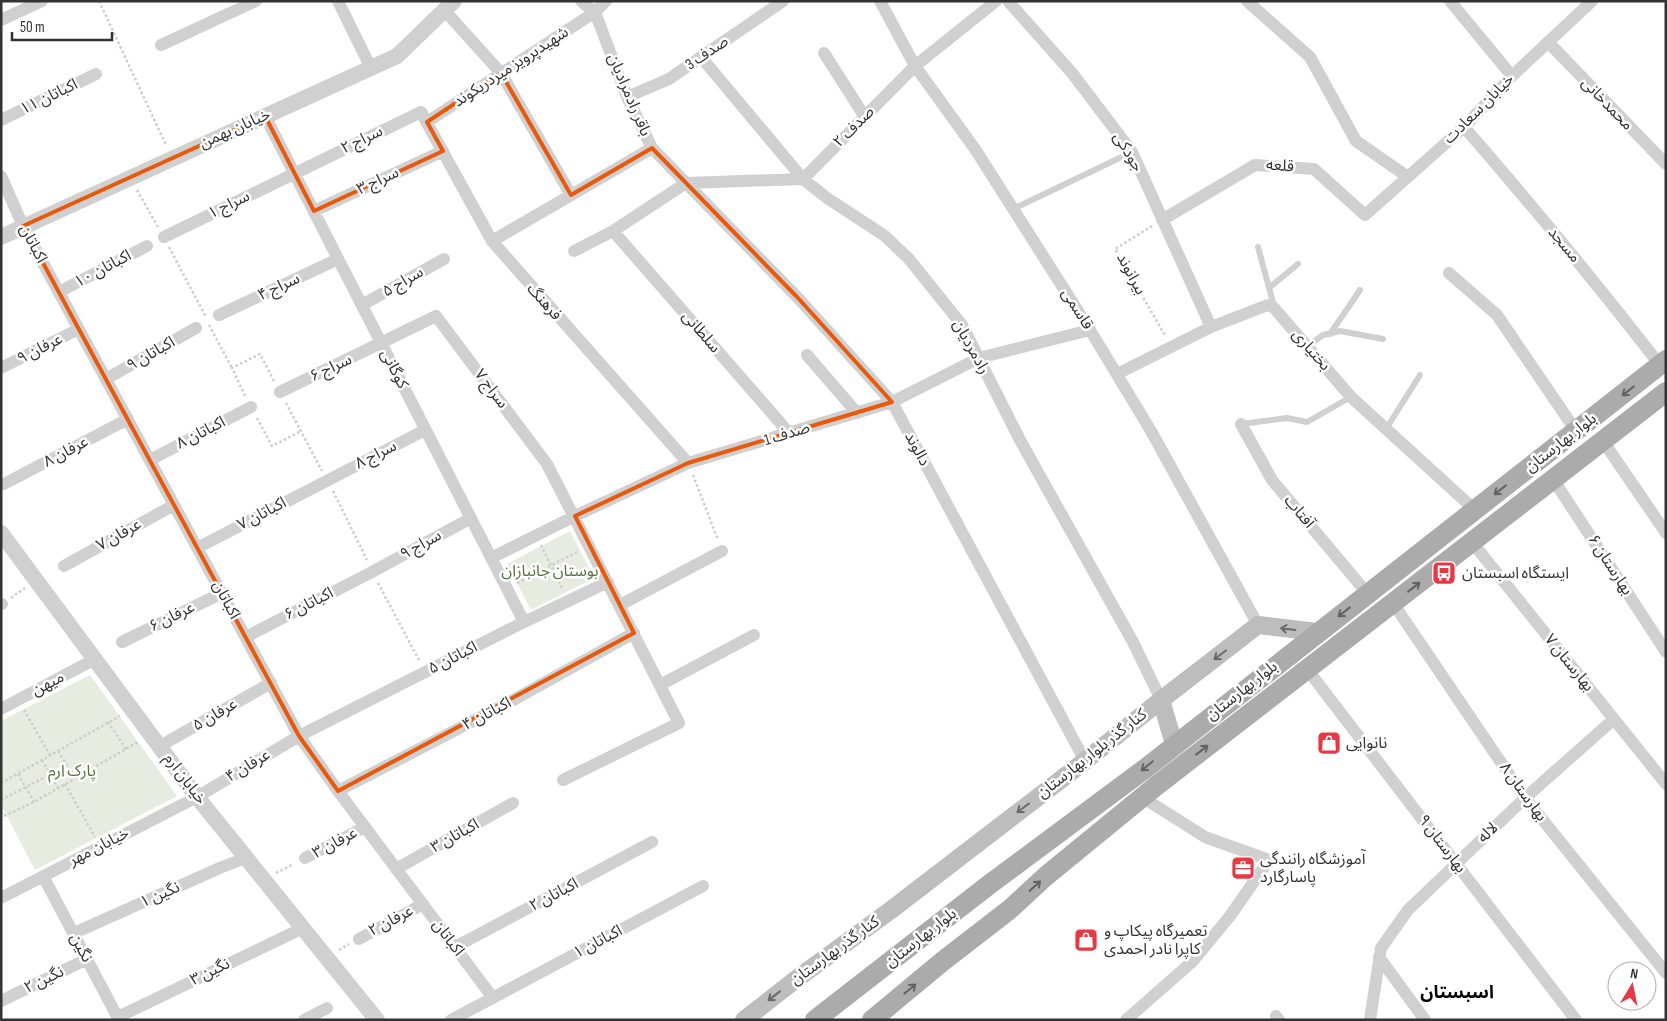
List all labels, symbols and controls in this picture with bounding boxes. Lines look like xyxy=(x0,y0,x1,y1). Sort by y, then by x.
scale bar xyxy=(12,10,112,42)
text: 50 m xyxy=(20,18,45,37)
street label: شهیدپرویز میردریکوند xyxy=(450,23,572,111)
street label: صدف 3 xyxy=(682,32,732,74)
street label: باقر رادمرادیان xyxy=(603,51,655,139)
street label: خیابان سعادت xyxy=(1440,70,1518,148)
street label: محمدخانی xyxy=(1577,73,1637,135)
street label: اکباتان ۱۱ xyxy=(17,75,81,119)
street label: صدف ۲ xyxy=(829,102,879,152)
street label: خیابان بهمن xyxy=(196,105,274,153)
street label: سراج ۲ xyxy=(338,122,387,160)
street label: جودکی xyxy=(1109,129,1147,175)
street label: قلعه xyxy=(1265,156,1295,176)
street label: سراج ۳ xyxy=(354,163,403,201)
street label: سراج ۱ xyxy=(205,187,254,225)
street label: اکباتان xyxy=(15,221,51,267)
street label: مسجد xyxy=(1544,223,1584,267)
street label: اکباتان ۱۰ xyxy=(71,246,135,292)
street label: بیرانوند xyxy=(1112,250,1150,298)
street label: سراج ۵ xyxy=(379,263,428,303)
street label: سراج ۴ xyxy=(255,269,304,307)
street label: فرهنگ xyxy=(523,280,565,324)
street label: قاسمی xyxy=(1057,285,1097,333)
street label: سلطانی xyxy=(678,307,724,357)
street label: رادمردیان xyxy=(948,317,994,377)
street label: بختیاری xyxy=(1288,325,1334,375)
street label: عرفان ۹ xyxy=(14,330,66,368)
street label: اکباتان ۹ xyxy=(123,333,179,375)
street label: کوگانی xyxy=(376,346,412,392)
street label: سراج ۶ xyxy=(307,350,356,388)
street label: سراج ۷ xyxy=(469,366,512,414)
one-way arrow xyxy=(1622,385,1635,396)
street label: بلوار بهارستان xyxy=(1521,409,1601,477)
street label: اکباتان ۸ xyxy=(173,413,229,453)
street label: صدف 1 xyxy=(762,418,812,450)
street label: دالوند xyxy=(900,429,934,469)
street label: عرفان ۸ xyxy=(40,432,92,472)
street label: سراج ۸ xyxy=(352,436,401,475)
one-way arrow xyxy=(1494,485,1507,496)
street label: آفتاب xyxy=(1280,492,1319,533)
street label: اکباتان ۷ xyxy=(234,493,290,535)
street label: عرفان ۷ xyxy=(93,515,145,555)
street label: سراج ۹ xyxy=(397,526,446,566)
street label: بهارستان ۶ xyxy=(1583,531,1637,599)
bus stop icon: ایستگاه اسبستان xyxy=(1431,560,1457,586)
park label: بوستان جانبازان xyxy=(501,562,599,581)
place label: ایستگاه اسبستان xyxy=(1462,564,1569,583)
street label: اکباتان xyxy=(208,577,244,623)
one-way arrow xyxy=(1407,581,1420,592)
street label: اکباتان ۶ xyxy=(281,584,337,624)
street label: عرفان ۶ xyxy=(146,598,198,636)
one-way arrow xyxy=(1337,606,1350,617)
one-way arrow xyxy=(1280,624,1296,634)
street label: بهارستان ۷ xyxy=(1540,630,1598,696)
street label: اکباتان ۵ xyxy=(425,638,481,678)
one-way arrow xyxy=(1213,650,1227,660)
street label: بلوار بهارستان xyxy=(1202,657,1282,725)
street label: میهن xyxy=(28,668,68,700)
street label: اکباتان ۴ xyxy=(459,693,515,735)
street label: عرفان ۵ xyxy=(189,695,241,735)
street label: کنار گذر بلوار بهارستان xyxy=(1033,705,1151,803)
shop icon: نانوایی xyxy=(1316,730,1342,756)
place label: نانوایی xyxy=(1346,734,1387,753)
street label: عرفان ۴ xyxy=(222,745,274,787)
one-way arrow xyxy=(1195,745,1209,755)
street label: خیابان ارم xyxy=(158,750,210,810)
street label: بهارستان ۸ xyxy=(1495,759,1551,825)
one-way arrow xyxy=(1141,761,1154,772)
park label: پارک ارم xyxy=(48,762,96,783)
one-way arrow xyxy=(1016,803,1029,814)
street label: بهارستان ۹ xyxy=(1414,811,1470,877)
street label: اکباتان ۳ xyxy=(427,815,483,857)
street label: لاله xyxy=(1474,819,1502,847)
street label: عرفان ۳ xyxy=(309,823,361,863)
street label: خیابان مهر xyxy=(65,824,132,871)
place label: آموزشگاه رانندگی پاسارگارد xyxy=(1260,849,1367,887)
office icon: آموزشگاه رانندگی پاسارگارد xyxy=(1230,855,1256,881)
street label: اکباتان ۲ xyxy=(526,874,582,916)
street label: نگین ۱ xyxy=(137,878,183,912)
one-way arrow xyxy=(1029,880,1042,891)
street label: عرفان ۲ xyxy=(365,901,417,941)
street label: بلوار بهارستان xyxy=(881,904,961,972)
street label: کنار گذر بهارستان xyxy=(787,912,883,990)
street label: اکباتان xyxy=(428,916,468,960)
street label: اکباتان ۱ xyxy=(570,921,626,963)
place label: تعمیرگاه پیکاپ و کاپرا نادر احمدی xyxy=(1104,922,1208,959)
shop icon: تعمیرگاه پیکاپ و کاپرا نادر احمدی xyxy=(1073,927,1099,953)
street label: نگین xyxy=(66,930,96,966)
street label: نگین ۳ xyxy=(187,954,233,990)
north arrow xyxy=(1607,961,1657,1011)
street label: نگین ۲ xyxy=(21,962,67,998)
text: N xyxy=(1629,965,1639,983)
district label: اسبستان xyxy=(1420,982,1494,1003)
one-way arrow xyxy=(903,983,916,994)
one-way arrow xyxy=(767,991,781,1001)

